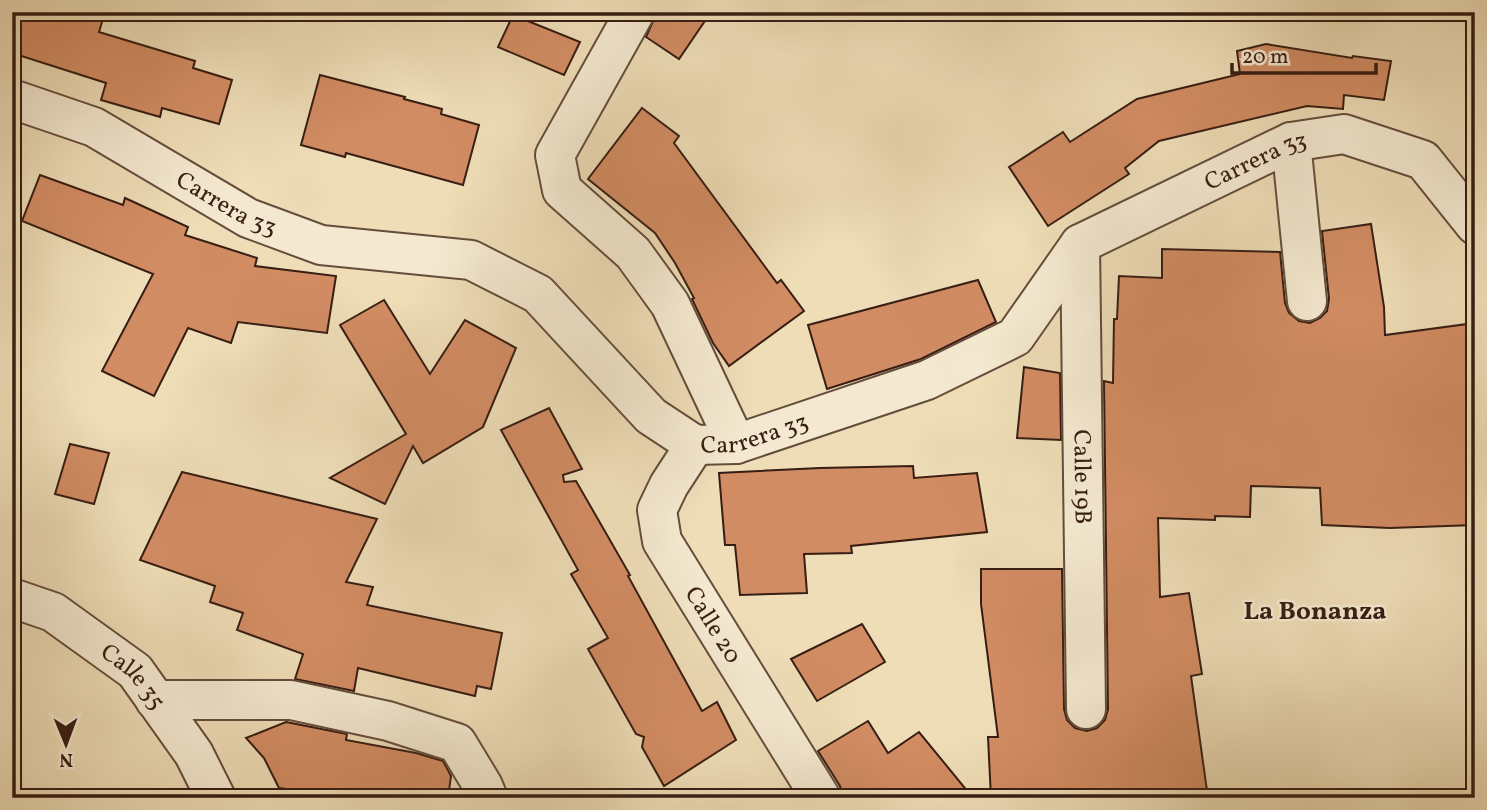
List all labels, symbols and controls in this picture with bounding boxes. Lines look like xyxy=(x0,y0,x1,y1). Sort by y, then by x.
scale bar xyxy=(1232,32,1375,76)
text: 20 m xyxy=(1242,43,1288,72)
street label: Carrera 33 xyxy=(1199,125,1309,200)
street label: Carrera 33 xyxy=(169,164,281,246)
street label: Carrera 33 xyxy=(700,406,813,464)
street label: Calle 19B xyxy=(1063,429,1099,525)
street label: Calle 20 xyxy=(675,580,749,671)
district label: La Bonanza xyxy=(1243,594,1387,630)
street label: Calle 35 xyxy=(93,636,173,718)
north arrow xyxy=(32,708,102,778)
text: N xyxy=(59,746,73,772)

